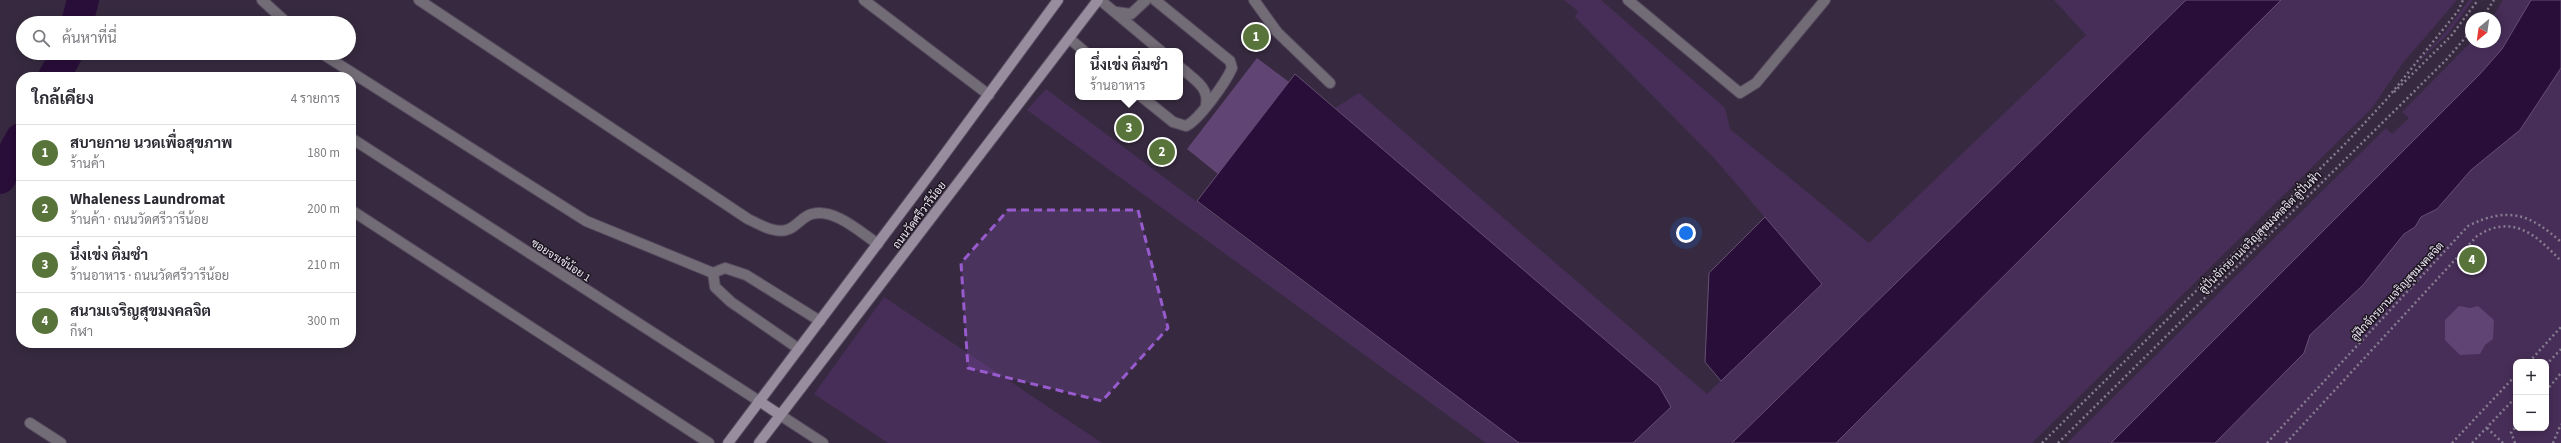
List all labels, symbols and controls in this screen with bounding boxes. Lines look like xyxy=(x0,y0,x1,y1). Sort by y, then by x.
north arrow xyxy=(2465,12,2501,48)
search box xyxy=(16,16,356,60)
pin: 1 xyxy=(1243,22,1269,52)
icon: search xyxy=(30,27,52,49)
text: ค้นหาที่นี่ xyxy=(62,28,117,49)
popup xyxy=(1075,48,1183,100)
text: นึ่งเข่ง ติ่มซำ xyxy=(1090,55,1168,76)
text: ร้านอาหาร xyxy=(1090,77,1146,95)
text: ใกล้เคียง xyxy=(32,87,94,111)
text: 4 รายการ xyxy=(291,90,340,108)
pin: 3 xyxy=(1116,113,1142,143)
text: สบายกาย นวดเพื่อสุขภาพ xyxy=(70,133,232,154)
pin: 2 xyxy=(1149,137,1175,167)
text: 1 xyxy=(42,144,48,162)
text: 180 m xyxy=(307,144,340,162)
text: ร้านค้า xyxy=(70,155,105,173)
street label: ลู่ปั่นจักรยานเจริญสุขมงคลจิต ลู่ปั่นฟ้า xyxy=(2193,165,2326,298)
street label: ถนนวัดศรีวารีน้อย xyxy=(888,178,950,252)
text: Whaleness Laundromat xyxy=(70,189,225,210)
text: 2 xyxy=(42,200,48,218)
text: 200 m xyxy=(307,200,340,218)
text: ร้านค้า · ถนนวัดศรีวารีน้อย xyxy=(70,211,209,229)
your location xyxy=(1676,223,1696,243)
street label: ซอยจรเข้น้อย 1 xyxy=(528,236,593,285)
street label: ลู่ฝึกจักรยานเจริญสุขมงคลจิต xyxy=(2347,239,2448,345)
text: นึ่งเข่ง ติ่มซำ xyxy=(70,245,148,266)
pin: 4 xyxy=(2459,245,2485,275)
text: 3 xyxy=(42,256,48,274)
text: 210 m xyxy=(307,256,340,274)
text: ร้านอาหาร · ถนนวัดศรีวารีน้อย xyxy=(70,267,229,285)
text: สนามเจริญสุขมงคลจิต xyxy=(70,301,211,322)
text: 4 xyxy=(42,312,48,330)
text: 300 m xyxy=(307,312,340,330)
text: กีฬา xyxy=(70,323,93,341)
map controls xyxy=(2513,359,2549,431)
button: + xyxy=(2513,359,2549,395)
button: − xyxy=(2513,395,2549,431)

